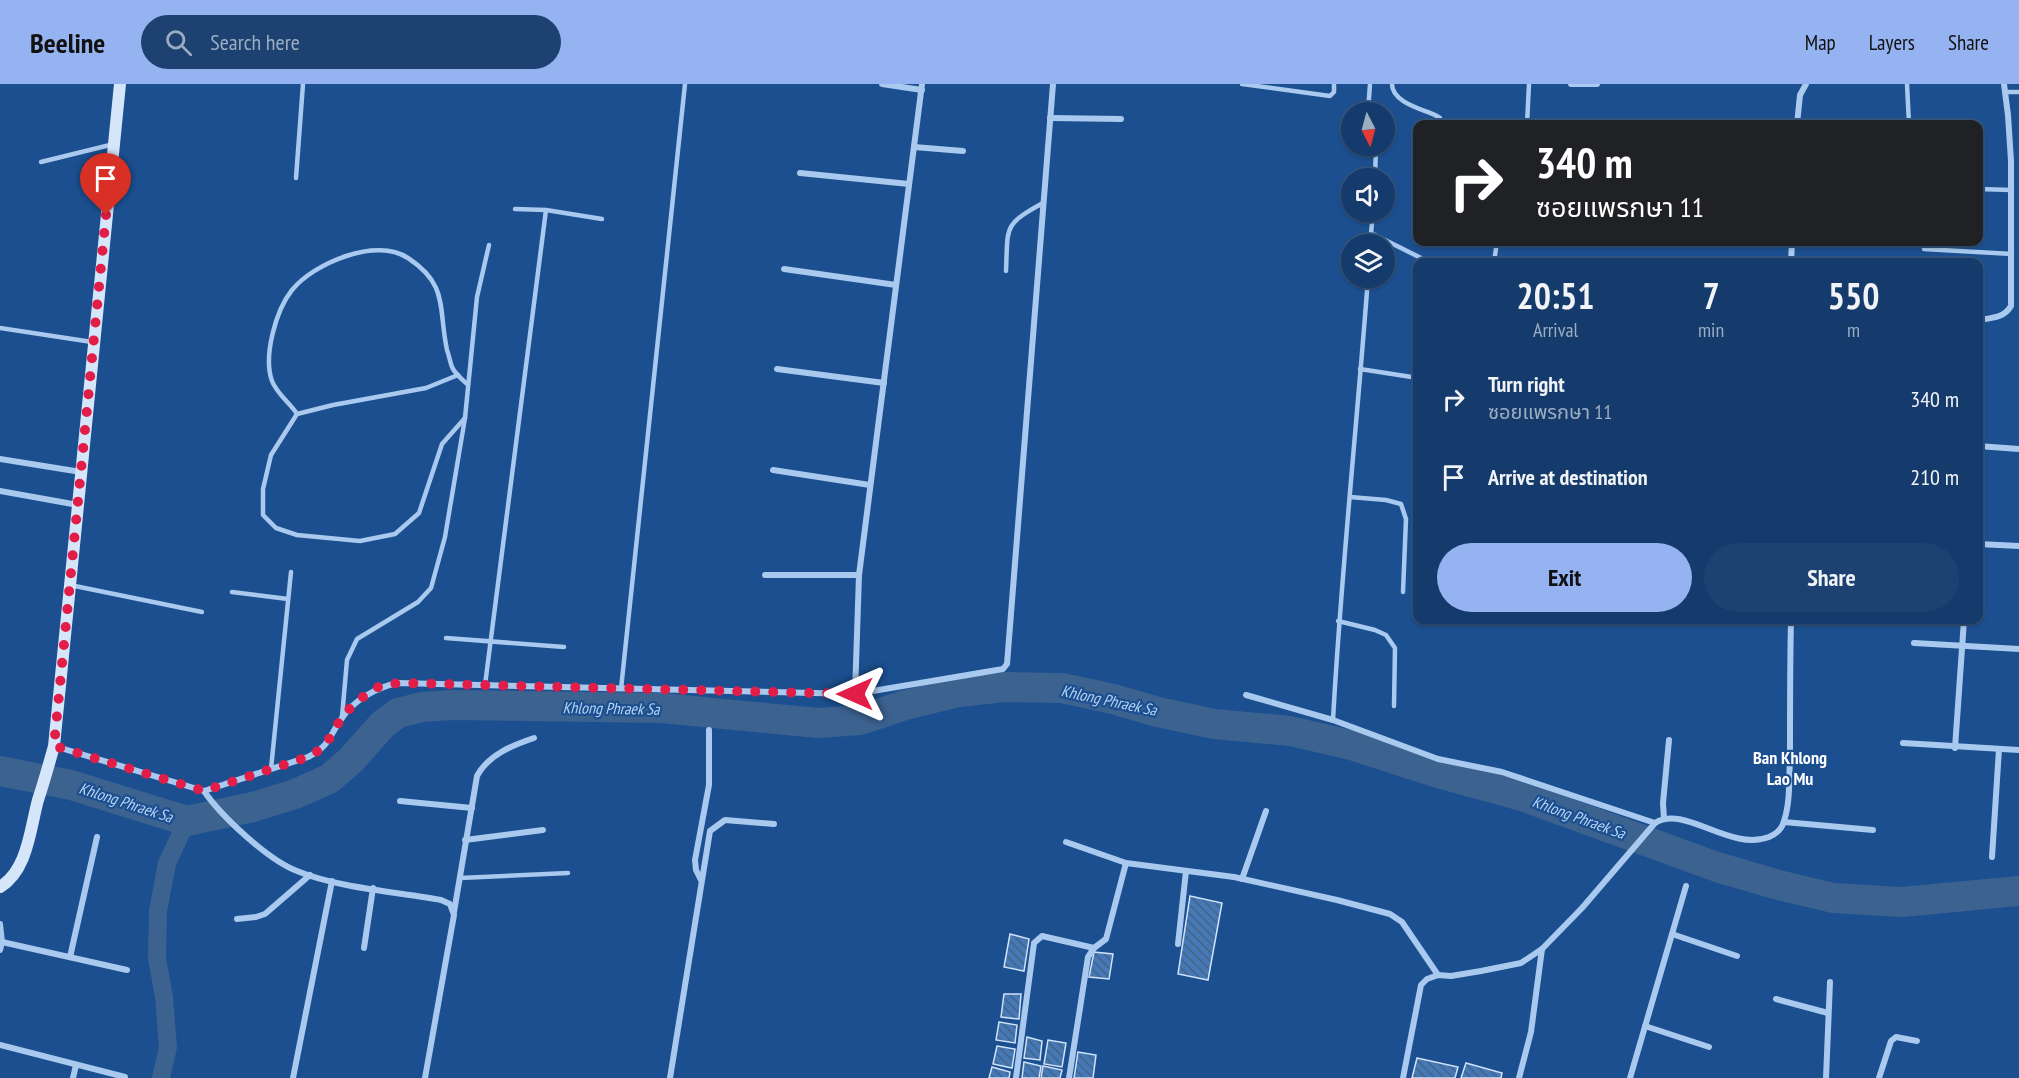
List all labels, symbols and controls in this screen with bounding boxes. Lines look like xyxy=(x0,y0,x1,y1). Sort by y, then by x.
search box xyxy=(141,15,561,69)
text: Beeline xyxy=(30,24,105,61)
icon: search xyxy=(162,26,195,59)
text: Search here xyxy=(210,28,300,56)
text: Map xyxy=(1805,29,1836,56)
text: Layers xyxy=(1869,29,1915,56)
text: Share xyxy=(1948,29,1989,56)
north arrow xyxy=(1341,102,1395,156)
map controls xyxy=(1341,102,1395,288)
text: 340 m xyxy=(1536,135,1633,190)
icon: right xyxy=(1437,144,1515,222)
pin xyxy=(80,153,131,215)
icon: arrive xyxy=(89,162,122,195)
button: sound xyxy=(1341,168,1395,222)
text: ซอยแพรกษา 11 xyxy=(1536,190,1704,224)
button: layers xyxy=(1341,234,1395,288)
text: 20:51 xyxy=(1517,272,1594,319)
text: 7 xyxy=(1702,272,1720,319)
text: 550 xyxy=(1828,272,1879,319)
text: Arrival xyxy=(1533,317,1578,343)
text: min xyxy=(1698,317,1724,343)
text: m xyxy=(1847,317,1860,343)
text: Turn right xyxy=(1488,370,1565,398)
icon: right xyxy=(1437,383,1470,416)
text: 340 m xyxy=(1910,385,1959,413)
text: ซอยแพรกษา 11 xyxy=(1488,399,1612,425)
icon: arrive xyxy=(1437,461,1470,494)
text: Arrive at destination xyxy=(1488,463,1648,491)
text: 210 m xyxy=(1910,463,1959,491)
button: Exit xyxy=(1437,543,1692,612)
button: Share xyxy=(1704,543,1959,612)
position arrow xyxy=(823,662,887,726)
water label: Khlong Phraek Sa xyxy=(1059,680,1160,720)
water label: Khlong Phraek Sa xyxy=(562,697,661,719)
district label: Ban Khlong Lao Mu xyxy=(1753,746,1827,790)
water label: Khlong Phraek Sa xyxy=(77,777,177,827)
water label: Khlong Phraek Sa xyxy=(1530,791,1629,844)

